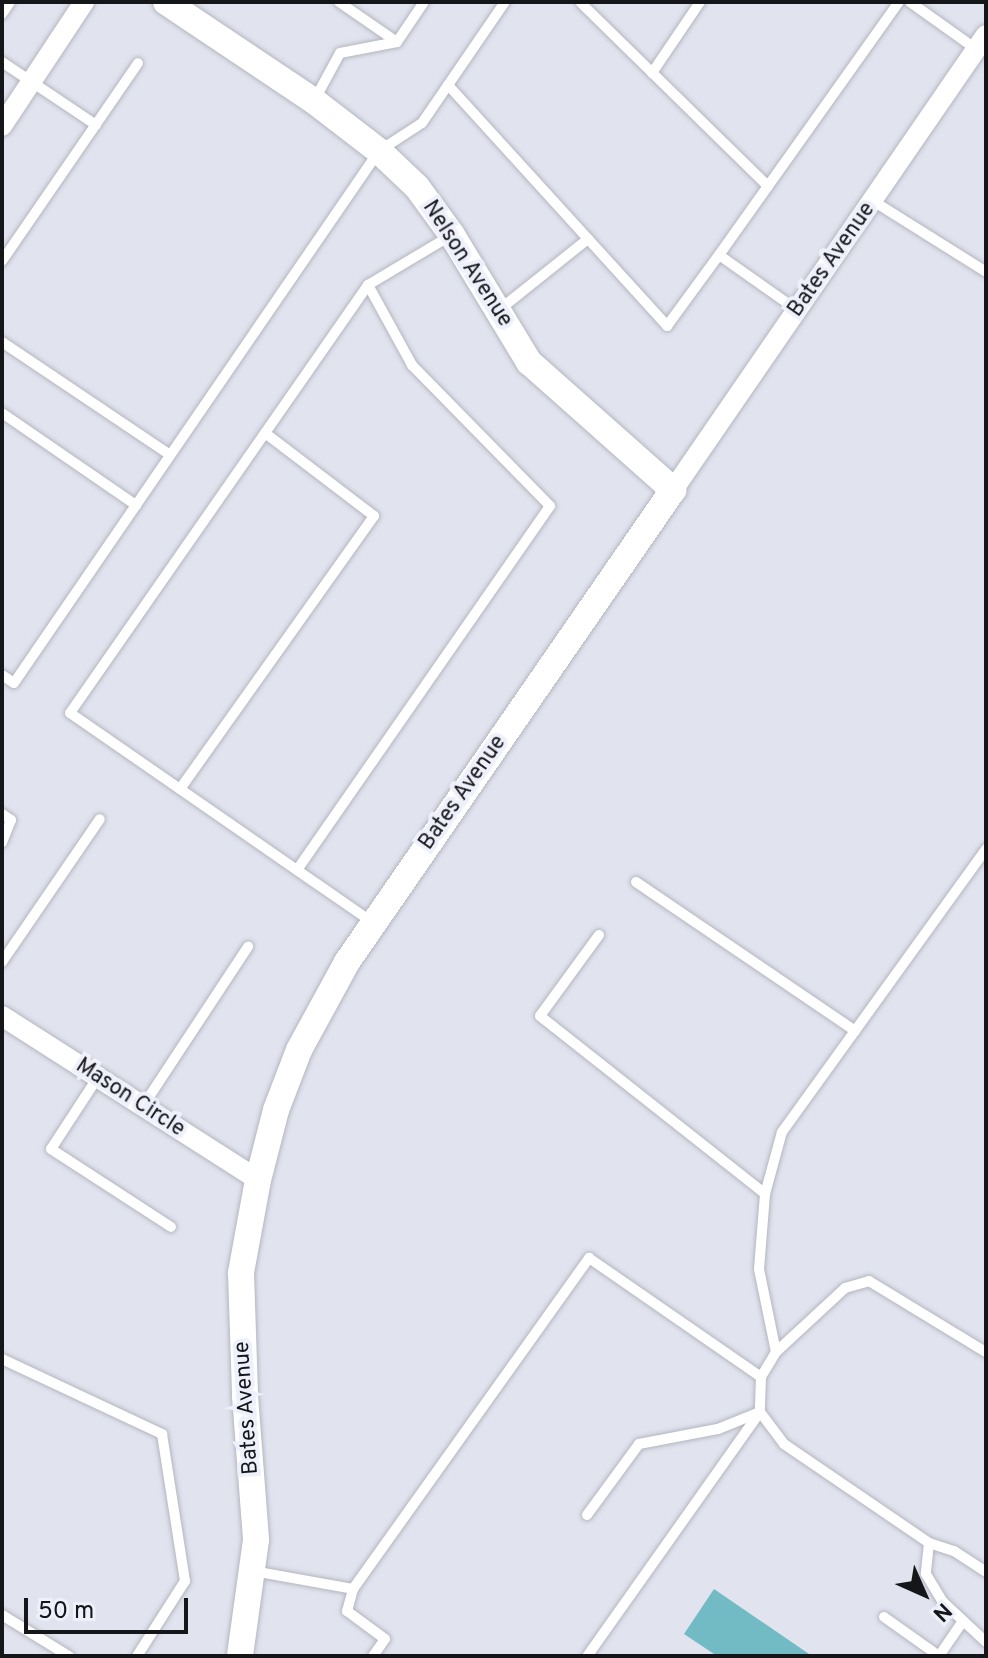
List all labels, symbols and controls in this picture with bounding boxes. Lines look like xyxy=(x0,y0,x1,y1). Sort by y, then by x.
street label: Nelson Avenue xyxy=(416,195,518,333)
street label: Bates Avenue xyxy=(783,197,881,323)
street label: Bates Avenue xyxy=(414,730,512,856)
street label: Mason Circle xyxy=(70,1053,190,1143)
street label: Bates Avenue xyxy=(229,1340,265,1476)
north arrow xyxy=(884,1554,964,1634)
scale bar xyxy=(28,1582,192,1632)
text: N xyxy=(926,1596,956,1626)
text: 50 m xyxy=(38,1597,94,1627)

